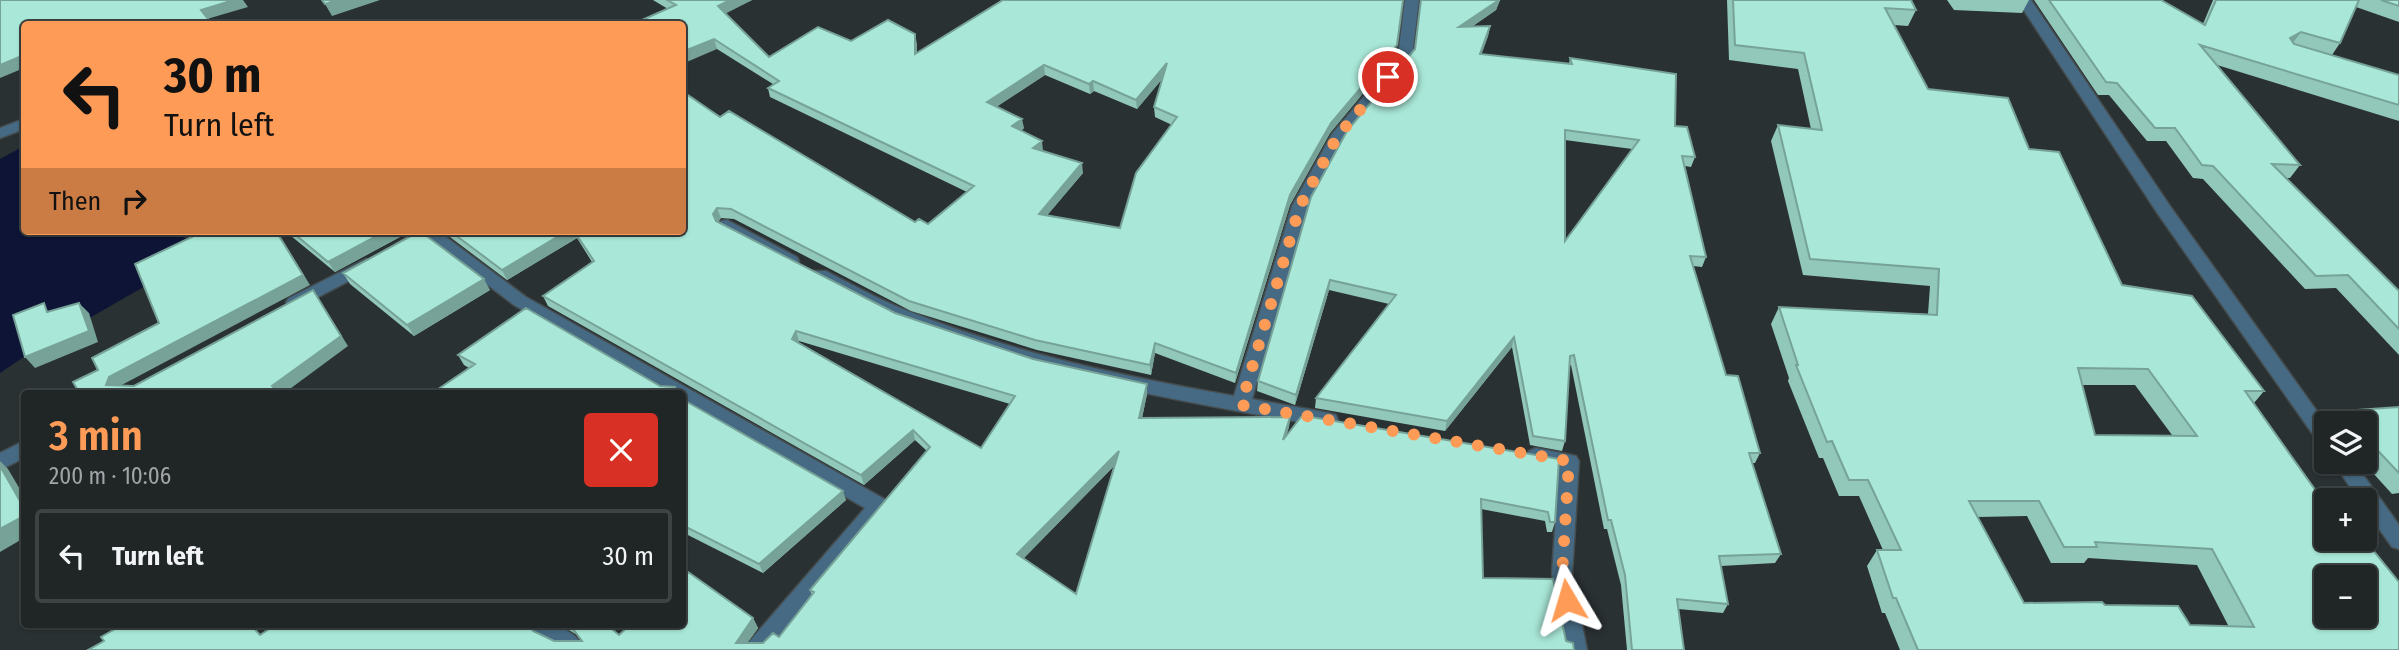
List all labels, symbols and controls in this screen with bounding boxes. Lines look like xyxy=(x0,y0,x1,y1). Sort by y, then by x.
text: 30 m xyxy=(164,46,262,105)
pin xyxy=(1358,47,1418,107)
icon: left xyxy=(49,49,140,140)
icon: arrive xyxy=(1369,58,1407,96)
text: Turn left xyxy=(164,106,274,144)
icon: right xyxy=(115,182,153,220)
text: Then xyxy=(49,186,101,217)
text: 3 min xyxy=(49,411,143,461)
map controls xyxy=(2314,411,2377,628)
button: layers xyxy=(2314,411,2377,474)
button: close xyxy=(584,413,658,487)
text: 200 m · 10:06 xyxy=(49,462,171,490)
button: + xyxy=(2314,488,2377,551)
icon: left xyxy=(53,537,91,575)
text: Turn left xyxy=(112,541,204,572)
text: 30 m xyxy=(603,541,654,572)
position arrow xyxy=(1530,563,1604,637)
button: − xyxy=(2314,565,2377,628)

